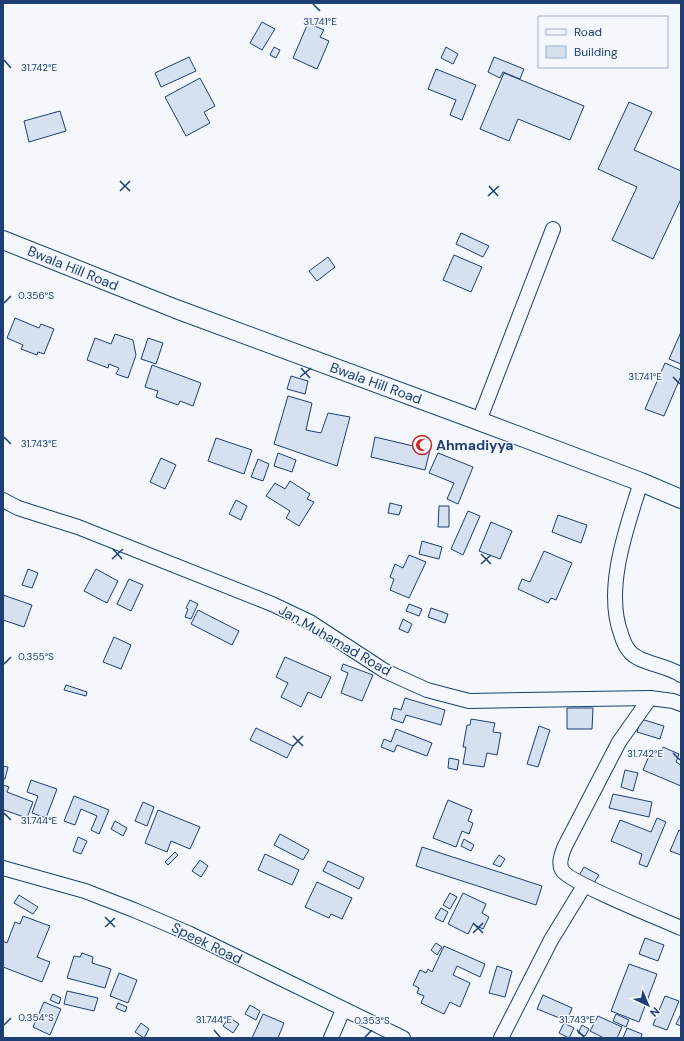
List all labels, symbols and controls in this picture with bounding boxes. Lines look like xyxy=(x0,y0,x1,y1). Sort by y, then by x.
text: 31.741°E xyxy=(303,15,337,28)
legend xyxy=(538,16,668,68)
text: Road xyxy=(574,24,602,40)
text: Building xyxy=(574,44,618,60)
text: 31.742°E xyxy=(21,61,57,74)
street label: Bwala Hill Road xyxy=(25,242,121,294)
text: 0.356°S xyxy=(18,289,54,302)
street label: Bwala Hill Road xyxy=(328,358,424,408)
text: 31.741°E xyxy=(628,370,662,383)
mosque icon: Ahmadiyya xyxy=(411,434,433,456)
place label: Ahmadiyya xyxy=(436,436,514,454)
text: 31.743°E xyxy=(21,437,58,450)
street label: Jan Muhamad Road xyxy=(275,600,395,680)
text: 0.355°S xyxy=(18,650,54,663)
text: 31.742°E xyxy=(627,747,663,760)
text: 31.744°E xyxy=(21,814,58,827)
street label: Speek Road xyxy=(169,918,245,968)
north arrow xyxy=(628,985,668,1025)
text: N xyxy=(647,1004,663,1020)
text: 0.354°S xyxy=(18,1011,54,1024)
text: 31.744°E xyxy=(196,1013,233,1026)
text: 31.743°E xyxy=(559,1013,596,1026)
text: 0.353°S xyxy=(354,1014,390,1027)

